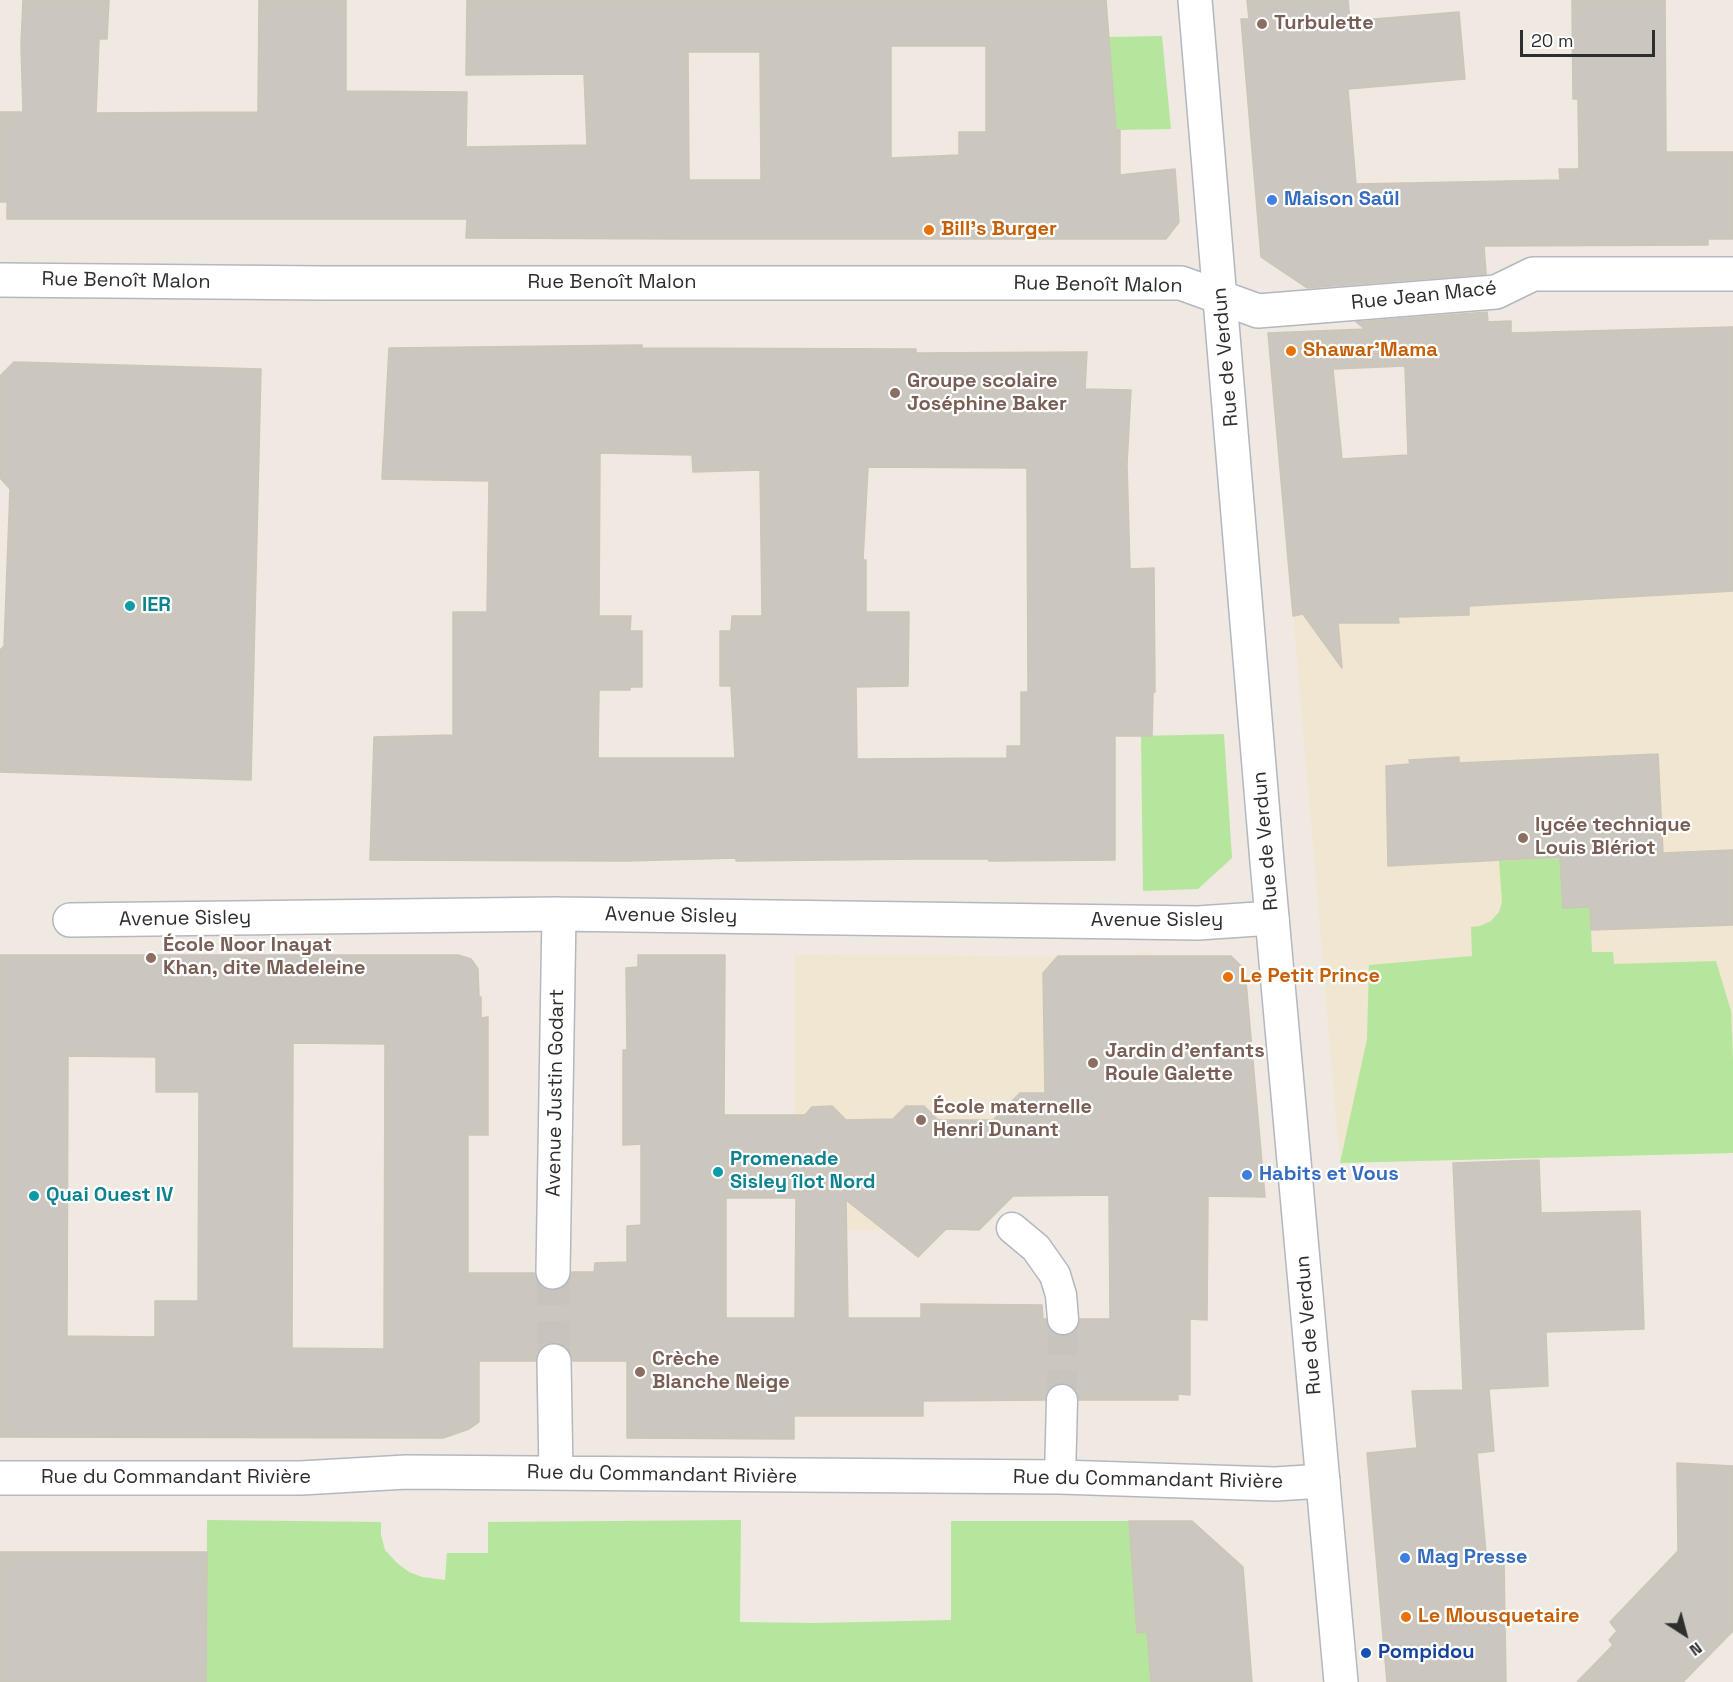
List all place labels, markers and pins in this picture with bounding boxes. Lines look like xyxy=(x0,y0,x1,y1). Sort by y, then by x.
place label: Turbulette xyxy=(1274,12,1374,36)
marker: Turbulette xyxy=(1255,17,1269,31)
place label: Maison Saül xyxy=(1284,188,1400,212)
marker: Maison Saül xyxy=(1265,193,1279,207)
place label: Bill’s Burger xyxy=(941,218,1057,242)
marker: Bill’s Burger xyxy=(922,223,936,237)
place label: Shawar’Mama xyxy=(1303,339,1438,363)
marker: Shawar’Mama xyxy=(1284,344,1298,358)
place label: Groupe scolaire Joséphine Baker xyxy=(907,370,1067,417)
marker: Groupe scolaire Joséphine Baker xyxy=(888,386,902,400)
place label: IER xyxy=(142,594,171,618)
marker: IER xyxy=(123,599,137,613)
place label: lycée technique Louis Blériot xyxy=(1535,814,1691,861)
marker: lycée technique Louis Blériot xyxy=(1516,831,1530,845)
place label: École Noor Inayat Khan, dite Madeleine xyxy=(163,934,365,981)
marker: École Noor Inayat Khan, dite Madeleine xyxy=(144,951,158,965)
place label: Le Petit Prince xyxy=(1240,965,1380,989)
marker: Le Petit Prince xyxy=(1221,970,1235,984)
place label: Jardin d'enfants Roule Galette xyxy=(1105,1040,1265,1087)
marker: Jardin d'enfants Roule Galette xyxy=(1086,1056,1100,1070)
place label: École maternelle Henri Dunant xyxy=(933,1096,1092,1143)
marker: École maternelle Henri Dunant xyxy=(914,1113,928,1127)
place label: Promenade Sisley îlot Nord xyxy=(730,1148,876,1195)
place label: Habits et Vous xyxy=(1259,1163,1399,1187)
marker: Promenade Sisley îlot Nord xyxy=(711,1165,725,1179)
marker: Habits et Vous xyxy=(1240,1168,1254,1182)
place label: Quai Ouest IV xyxy=(46,1184,173,1208)
marker: Quai Ouest IV xyxy=(27,1189,41,1203)
place label: Crèche Blanche Neige xyxy=(652,1348,790,1395)
marker: Crèche Blanche Neige xyxy=(633,1365,647,1379)
place label: Mag Presse xyxy=(1417,1546,1528,1570)
marker: Mag Presse xyxy=(1398,1551,1412,1565)
place label: Le Mousquetaire xyxy=(1418,1605,1580,1629)
marker: Le Mousquetaire xyxy=(1399,1610,1413,1624)
place label: Pompidou xyxy=(1378,1641,1475,1665)
marker: Pompidou xyxy=(1359,1646,1373,1660)

